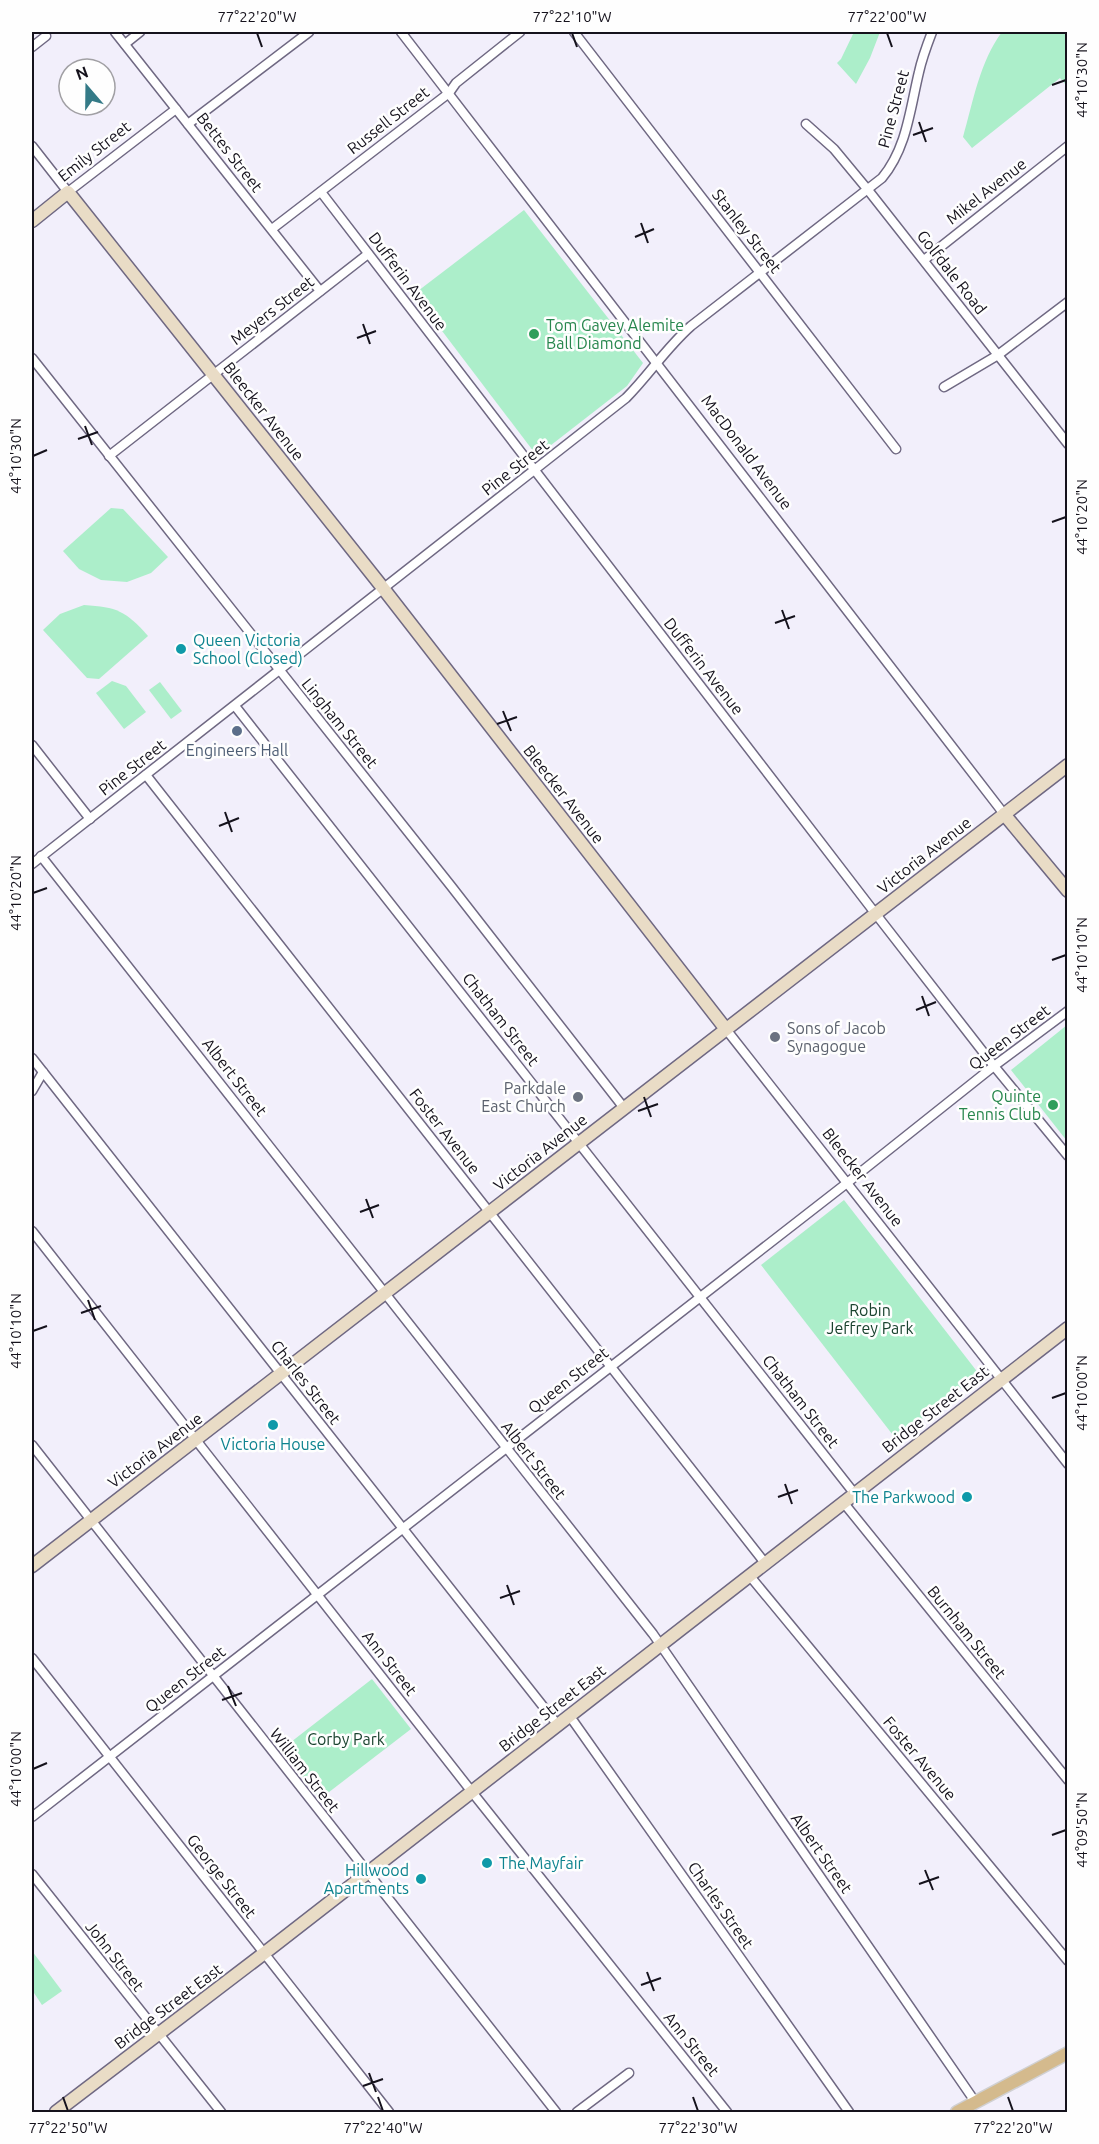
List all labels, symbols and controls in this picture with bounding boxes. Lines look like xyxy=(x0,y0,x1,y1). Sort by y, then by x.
text: 77°22'20"W xyxy=(217,8,297,25)
text: 77°22'10"W xyxy=(532,8,612,25)
text: 77°22'00"W xyxy=(847,8,927,25)
text: 44°10'30"N xyxy=(1073,42,1090,118)
north arrow xyxy=(57,57,117,117)
text: N xyxy=(73,62,91,83)
street label: Pine Street xyxy=(874,67,912,150)
street label: Russell Street xyxy=(344,82,433,157)
street label: Bettes Street xyxy=(193,109,267,196)
street label: Emily Street xyxy=(54,117,134,185)
street label: Mikel Avenue xyxy=(943,154,1029,228)
street label: Stanley Street xyxy=(709,186,786,277)
street label: Golfdale Road xyxy=(914,227,990,317)
street label: Dufferin Avenue xyxy=(365,228,451,334)
street label: Meyers Street xyxy=(227,272,318,348)
place label: Tom Gavey Alemite Ball Diamond xyxy=(546,316,684,352)
marker: Tom Gavey Alemite Ball Diamond xyxy=(527,327,541,341)
street label: Bleecker Avenue xyxy=(220,358,308,464)
street label: MacDonald Avenue xyxy=(698,391,796,513)
text: 44°10'30"N xyxy=(7,418,24,494)
street label: Pine Street xyxy=(478,435,553,499)
text: 44°10'20"N xyxy=(1073,479,1090,555)
street label: Dufferin Avenue xyxy=(661,614,747,718)
place label: Queen Victoria School (Closed) xyxy=(193,631,303,668)
marker: Queen Victoria School (Closed) xyxy=(174,642,188,656)
street label: Lingham Street xyxy=(298,675,382,772)
marker: Engineers Hall xyxy=(230,724,244,738)
street label: Pine Street xyxy=(95,735,170,799)
place label: Engineers Hall xyxy=(186,741,288,759)
street label: Bleecker Avenue xyxy=(520,741,608,847)
street label: Victoria Avenue xyxy=(874,813,974,897)
text: 44°10'20"N xyxy=(7,855,24,931)
text: 44°10'10"N xyxy=(1073,917,1090,993)
street label: Chatham Street xyxy=(459,969,543,1070)
street label: Queen Street xyxy=(965,1000,1054,1073)
place label: Sons of Jacob Synagogue xyxy=(787,1019,886,1055)
marker: Sons of Jacob Synagogue xyxy=(768,1030,782,1044)
street label: Albert Street xyxy=(199,1035,271,1120)
place label: Parkdale East Church xyxy=(481,1079,566,1115)
street label: Foster Avenue xyxy=(406,1085,484,1177)
place label: Quinte Tennis Club xyxy=(959,1087,1041,1123)
marker: Parkdale East Church xyxy=(571,1090,585,1104)
marker: Quinte Tennis Club xyxy=(1046,1098,1060,1112)
street label: Victoria Avenue xyxy=(490,1110,590,1194)
street label: Bleecker Avenue xyxy=(819,1124,907,1230)
text: 44°10'10"N xyxy=(7,1293,24,1369)
park label: Robin Jeffrey Park xyxy=(827,1301,913,1337)
street label: Charles Street xyxy=(268,1336,345,1428)
street label: Queen Street xyxy=(524,1343,612,1417)
street label: Chatham Street xyxy=(759,1351,843,1452)
text: 44°10'00"N xyxy=(1073,1355,1090,1431)
street label: Bridge Street East xyxy=(878,1361,992,1456)
street label: Victoria Avenue xyxy=(104,1409,206,1491)
marker: Victoria House xyxy=(266,1418,280,1432)
street label: Albert Street xyxy=(498,1418,570,1503)
place label: Victoria House xyxy=(221,1435,325,1453)
place label: The Parkwood xyxy=(852,1488,955,1506)
marker: The Parkwood xyxy=(960,1490,974,1504)
street label: Burnham Street xyxy=(924,1582,1010,1683)
street label: Ann Street xyxy=(359,1627,421,1699)
street label: Queen Street xyxy=(141,1642,229,1716)
street label: Bridge Street East xyxy=(495,1660,609,1755)
street label: Foster Avenue xyxy=(880,1713,960,1803)
street label: William Street xyxy=(267,1724,344,1816)
park label: Corby Park xyxy=(307,1730,385,1748)
text: 44°10'00"N xyxy=(7,1731,24,1807)
text: 44°09'50"N xyxy=(1073,1792,1090,1868)
street label: Albert Street xyxy=(788,1810,857,1897)
street label: George Street xyxy=(184,1831,261,1922)
place label: The Mayfair xyxy=(499,1854,584,1872)
marker: The Mayfair xyxy=(480,1856,494,1870)
street label: Charles Street xyxy=(685,1858,758,1952)
place label: Hillwood Apartments xyxy=(324,1861,409,1897)
marker: Hillwood Apartments xyxy=(414,1872,428,1886)
street label: John Street xyxy=(82,1917,148,1995)
street label: Bridge Street East xyxy=(111,1959,226,2052)
street label: Ann Street xyxy=(661,2008,724,2080)
text: 77°22'50"W xyxy=(28,2119,108,2136)
text: 77°22'40"W xyxy=(343,2119,423,2136)
text: 77°22'30"W xyxy=(658,2119,738,2136)
text: 77°22'20"W xyxy=(973,2119,1053,2136)

